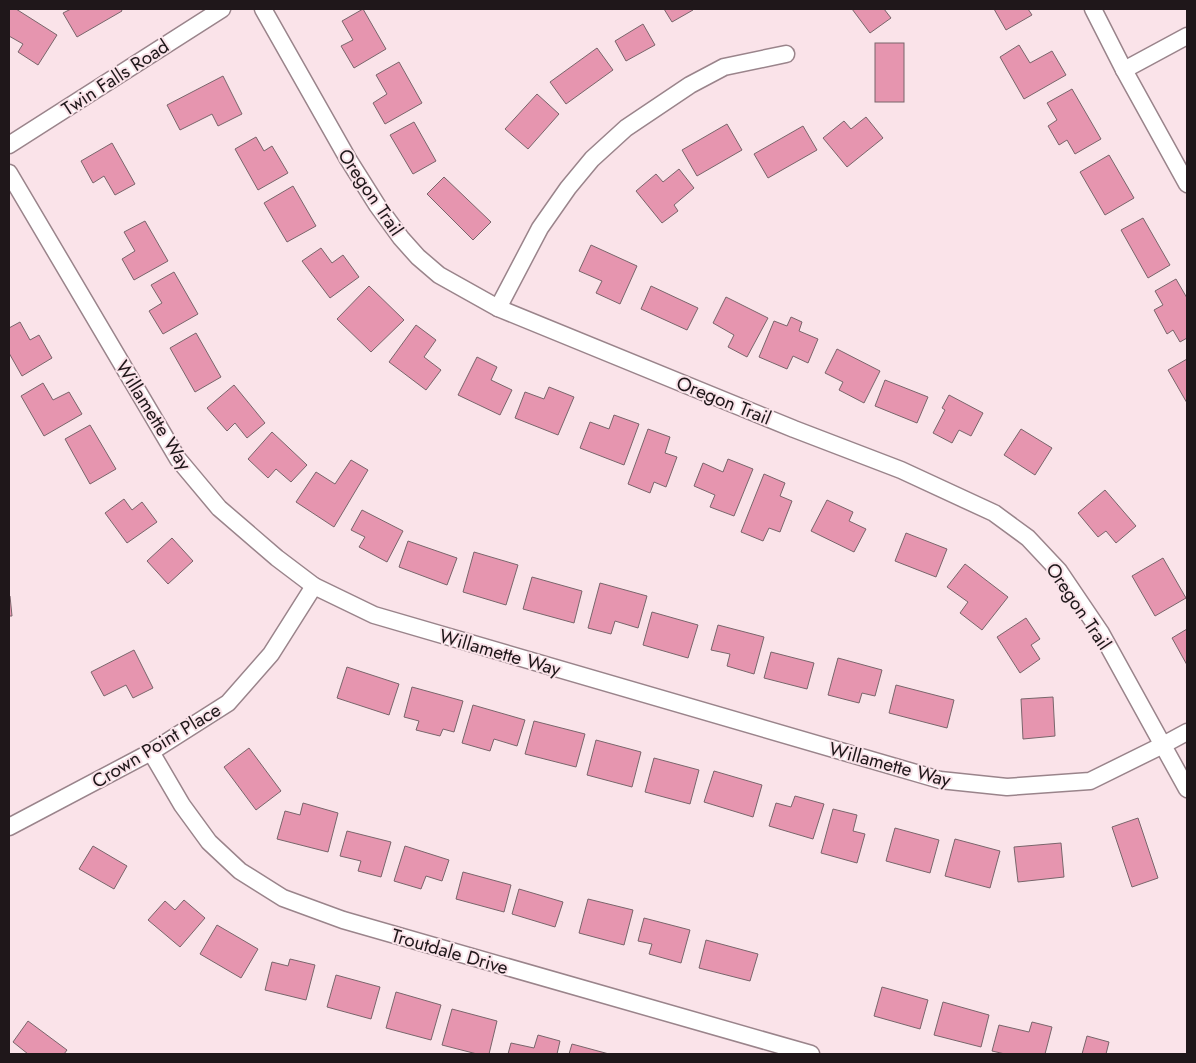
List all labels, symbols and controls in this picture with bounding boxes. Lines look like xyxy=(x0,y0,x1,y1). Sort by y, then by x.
street label: Twin Falls Road xyxy=(56,33,174,122)
street label: Oregon Trail xyxy=(331,143,410,241)
street label: Willamette Way xyxy=(109,355,199,476)
street label: Oregon Trail xyxy=(672,369,775,432)
street label: Oregon Trail xyxy=(1039,557,1118,655)
street label: Willamette Way xyxy=(436,622,564,683)
street label: Crown Point Place xyxy=(87,696,226,795)
street label: Willamette Way xyxy=(826,735,954,794)
street label: Troutdale Drive xyxy=(388,922,512,981)

